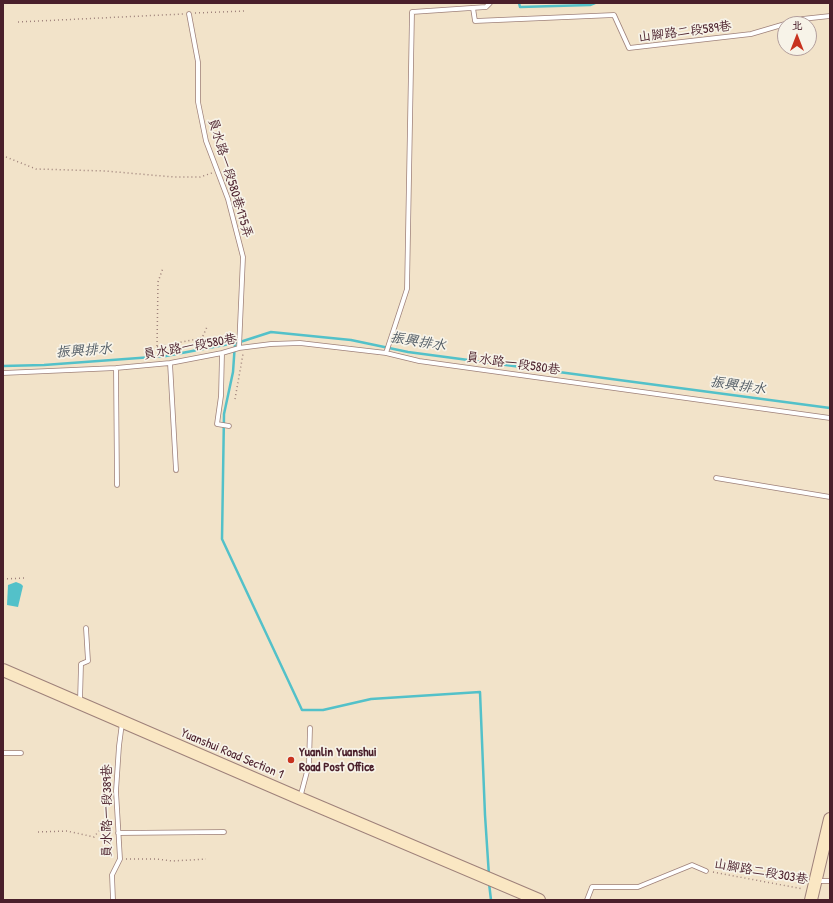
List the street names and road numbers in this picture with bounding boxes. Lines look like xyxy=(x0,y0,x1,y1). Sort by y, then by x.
street label: 山腳路二段589巷 xyxy=(637,19,733,45)
street label: 員水路一段580巷175弄 xyxy=(204,116,256,240)
street label: 員水路一段580巷 xyxy=(142,331,238,363)
street label: 員水路一段580巷 xyxy=(465,350,561,378)
street label: Yuanshui Road Section 1 xyxy=(178,725,286,783)
street label: 員水路一段389巷 xyxy=(100,764,116,858)
street label: 山腳路二段303巷 xyxy=(713,856,809,888)

